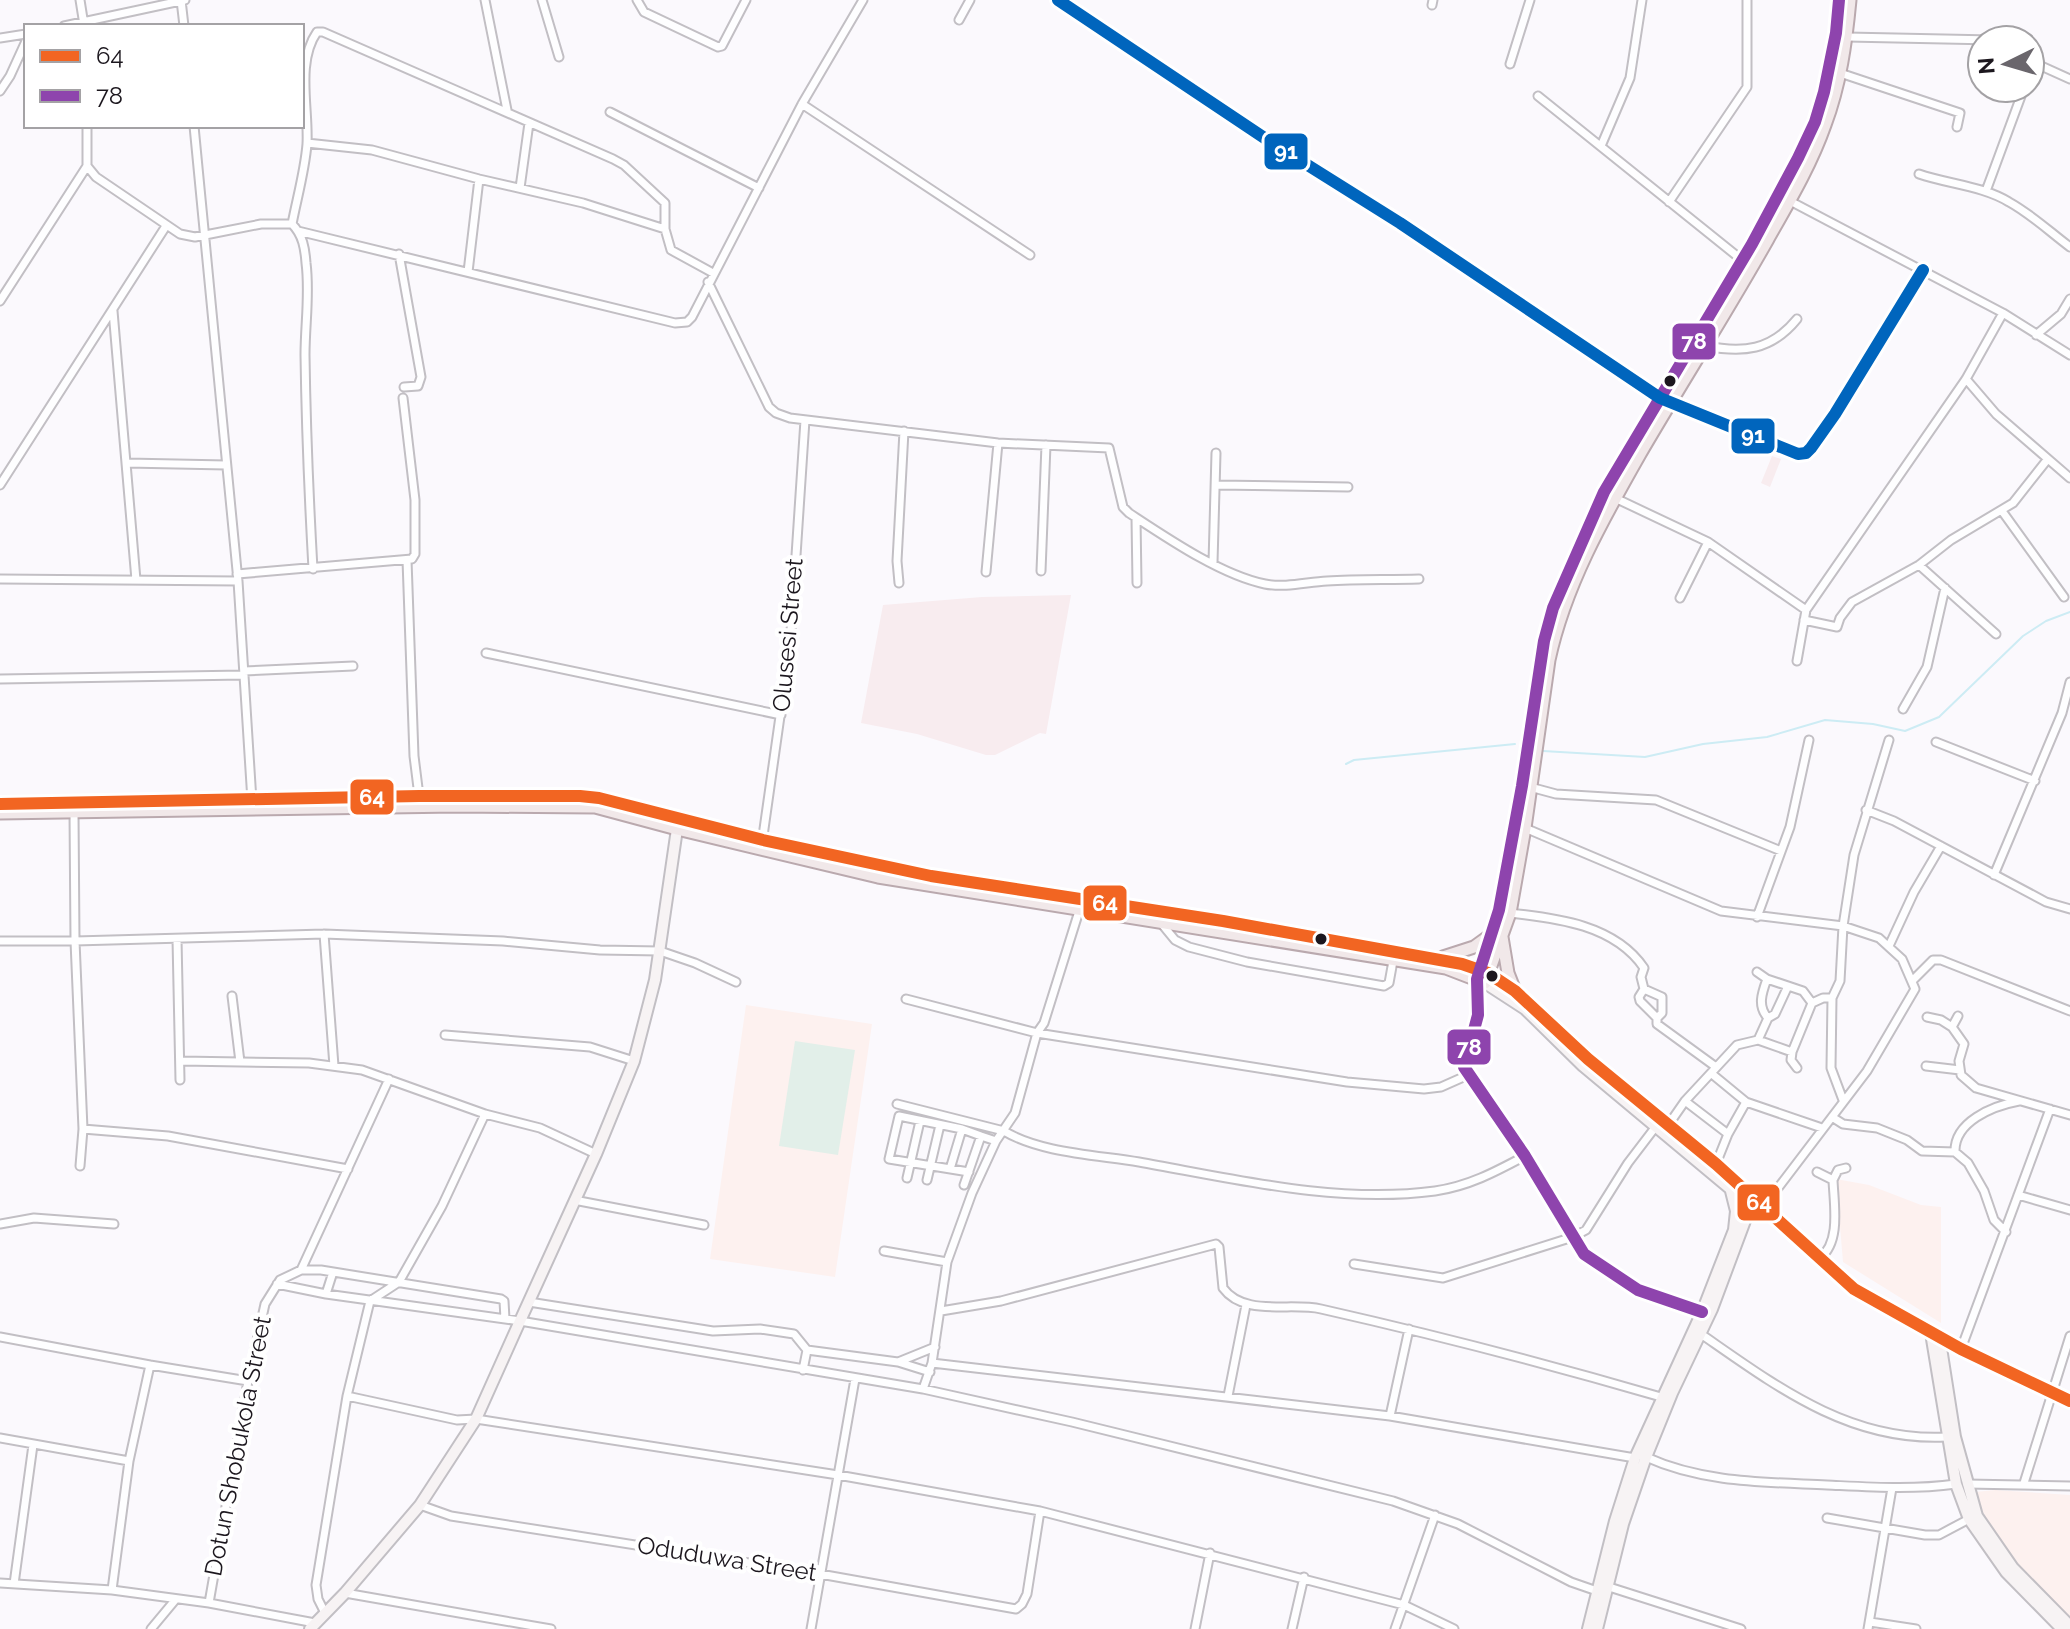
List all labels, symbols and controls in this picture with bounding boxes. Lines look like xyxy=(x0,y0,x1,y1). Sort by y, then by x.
legend xyxy=(24,24,304,128)
north arrow xyxy=(1966,24,2046,104)
text: 64 xyxy=(96,41,124,70)
text: N xyxy=(1972,56,2000,75)
text: 78 xyxy=(96,81,123,110)
line badge: 91 xyxy=(1263,132,1309,171)
text: 91 xyxy=(1274,138,1298,164)
line badge: 78 xyxy=(1671,322,1717,361)
text: 78 xyxy=(1681,328,1707,354)
unlabelled marker xyxy=(1662,373,1678,389)
line badge: 91 xyxy=(1730,417,1776,455)
text: 91 xyxy=(1741,422,1765,448)
street label: Olusesi Street xyxy=(766,557,809,713)
line badge: 64 xyxy=(349,778,395,816)
text: 64 xyxy=(359,784,385,810)
line badge: 64 xyxy=(1082,884,1128,922)
text: 64 xyxy=(1092,890,1118,916)
unlabelled marker xyxy=(1313,931,1329,947)
unlabelled marker xyxy=(1484,968,1500,984)
line badge: 78 xyxy=(1446,1028,1492,1066)
text: 78 xyxy=(1456,1034,1482,1060)
line badge: 64 xyxy=(1736,1183,1781,1222)
text: 64 xyxy=(1746,1189,1772,1215)
street label: Dotun Shobukola Street xyxy=(198,1313,277,1578)
street label: Oduduwa Street xyxy=(635,1530,819,1587)

